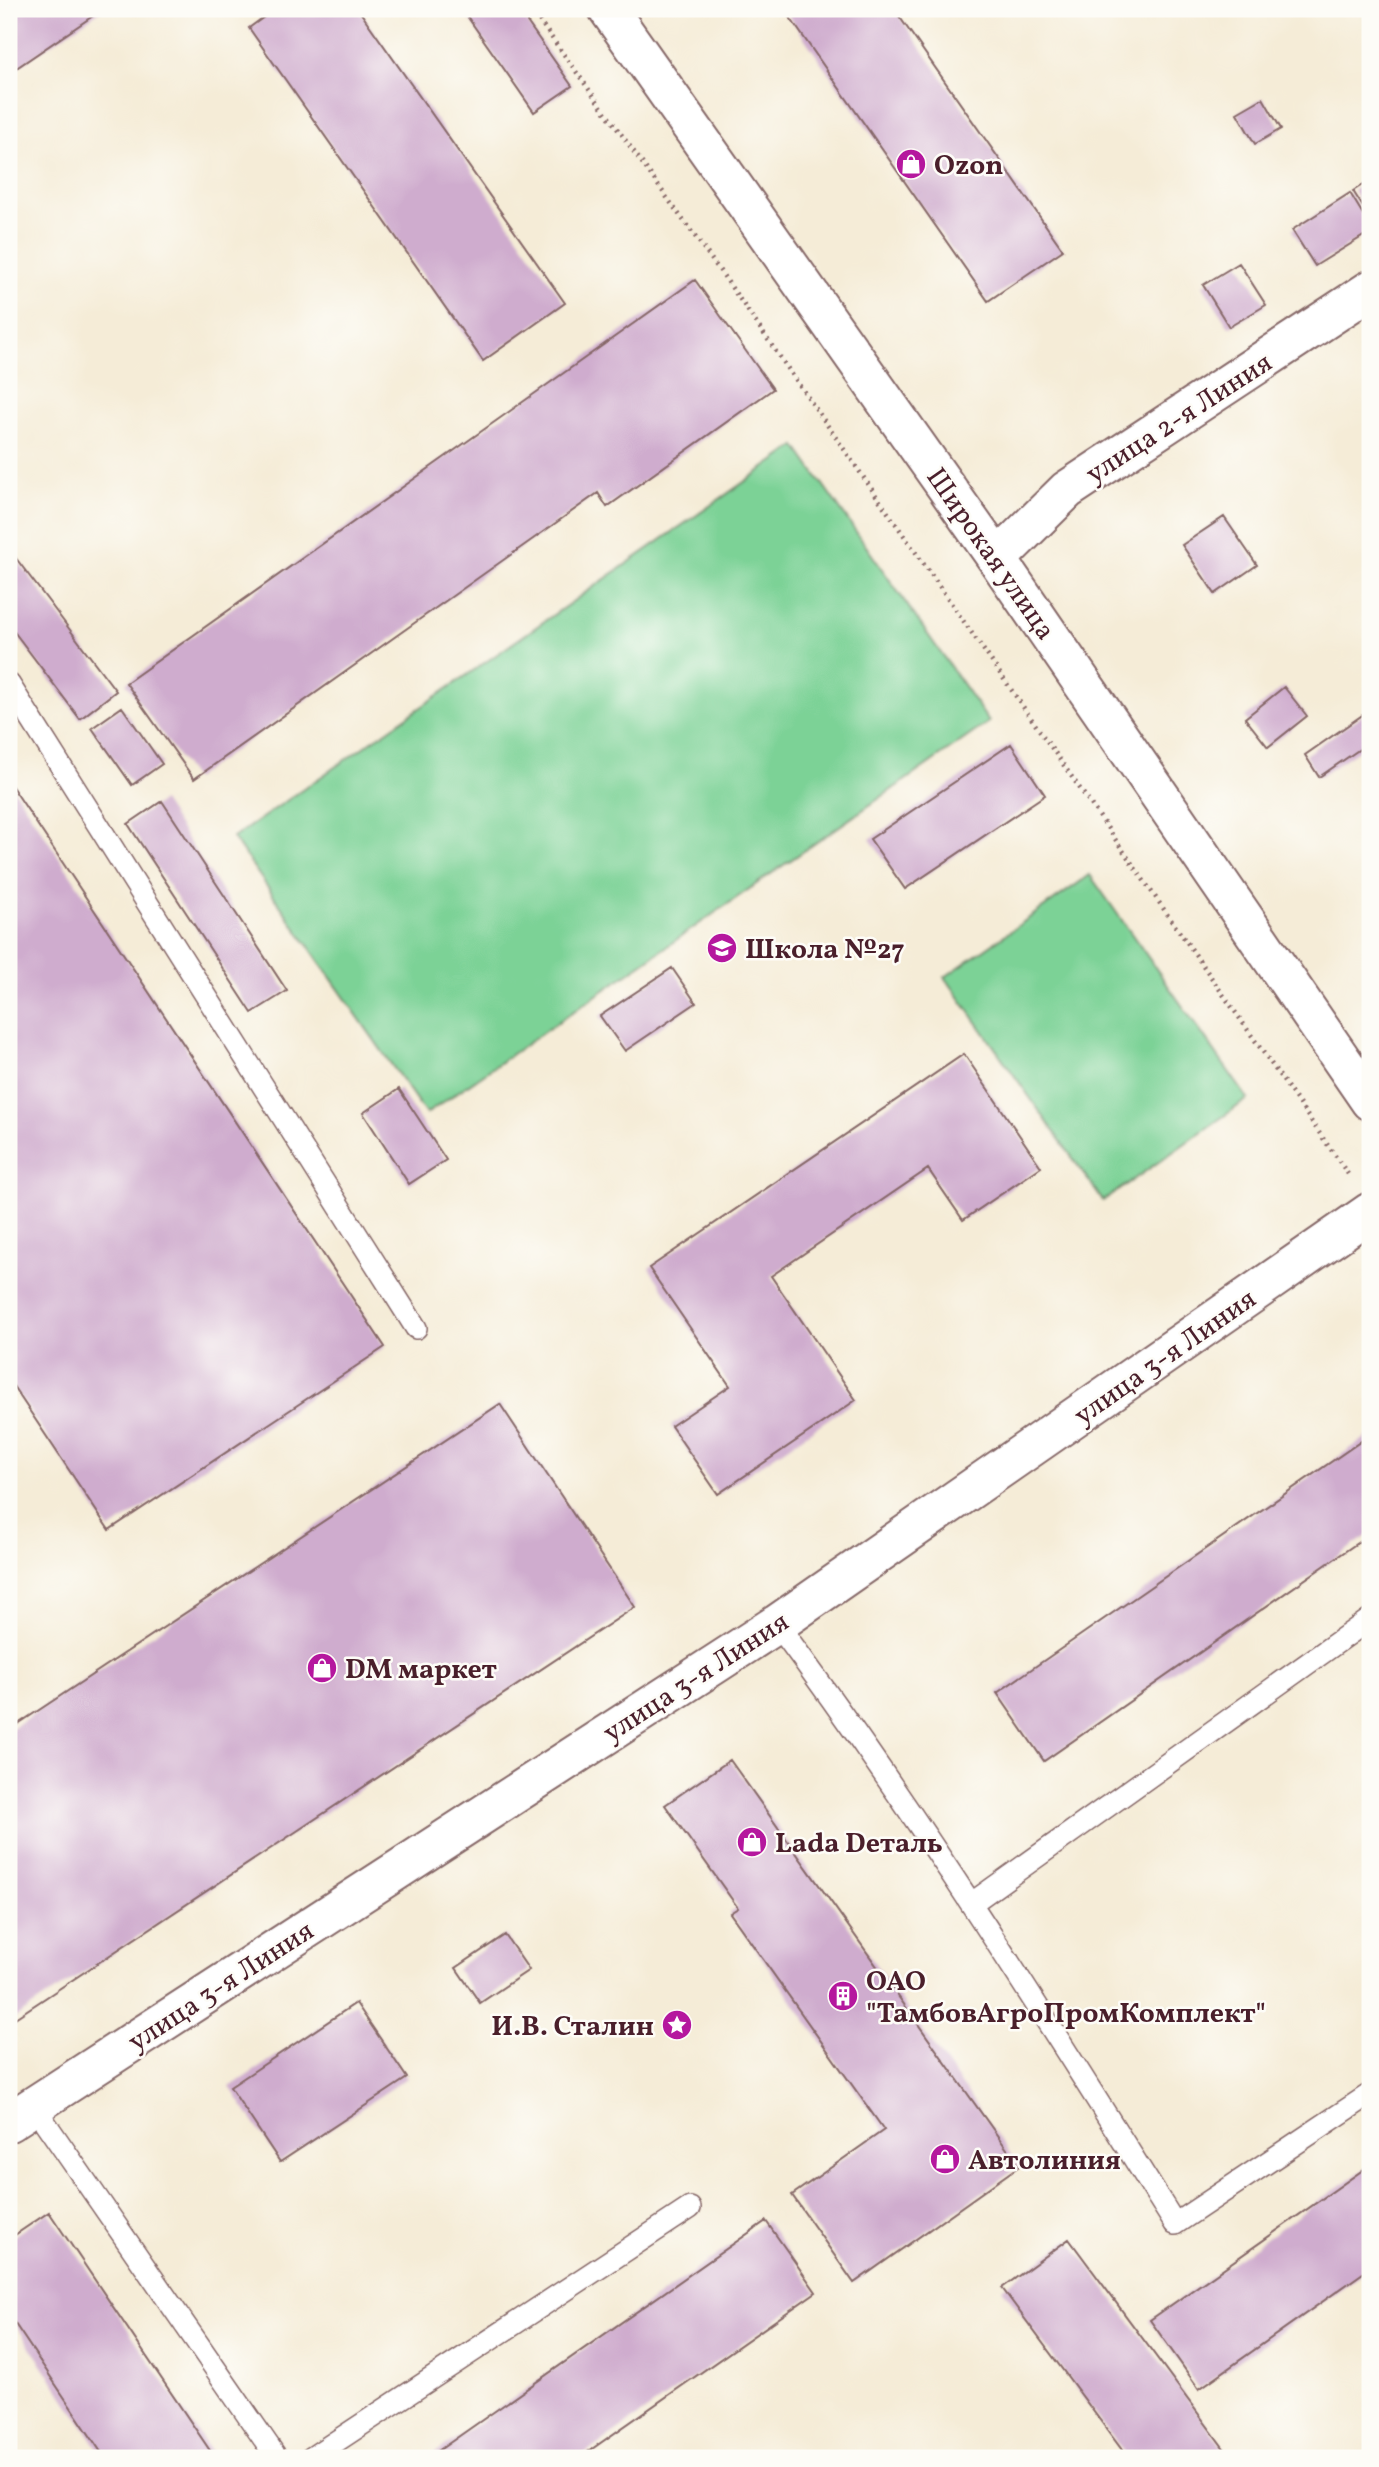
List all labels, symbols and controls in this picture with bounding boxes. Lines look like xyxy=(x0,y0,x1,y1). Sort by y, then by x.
shop icon: Ozon xyxy=(894,147,928,181)
place label: Ozon xyxy=(934,147,1004,186)
street label: улица 2-я Линия xyxy=(1079,344,1280,494)
street label: Широкая улица xyxy=(916,460,1064,649)
school or university icon: Школа №27 xyxy=(705,931,739,965)
place label: Школа №27 xyxy=(745,931,905,970)
street label: улица 3-я Линия xyxy=(1066,1281,1264,1436)
street label: улица 3-я Линия xyxy=(596,1603,797,1753)
shop icon: DM маркет xyxy=(305,1651,339,1685)
place label: DM маркет xyxy=(345,1651,498,1690)
shop icon: Lada Dеталь xyxy=(735,1825,769,1859)
place label: Lada Dеталь xyxy=(775,1825,943,1864)
street label: улица 3-я Линия xyxy=(121,1912,322,2062)
place label: ОАО "ТамбовАгроПромКомплект" xyxy=(866,1963,1266,2034)
building icon: ОАО "ТамбовАгроПромКомплект" xyxy=(826,1979,860,2013)
place label: И.В. Сталин xyxy=(491,2008,654,2047)
place icon: И.В. Сталин xyxy=(660,2008,694,2042)
shop icon: Автолиния xyxy=(928,2142,962,2176)
place label: Автолиния xyxy=(968,2142,1121,2181)

